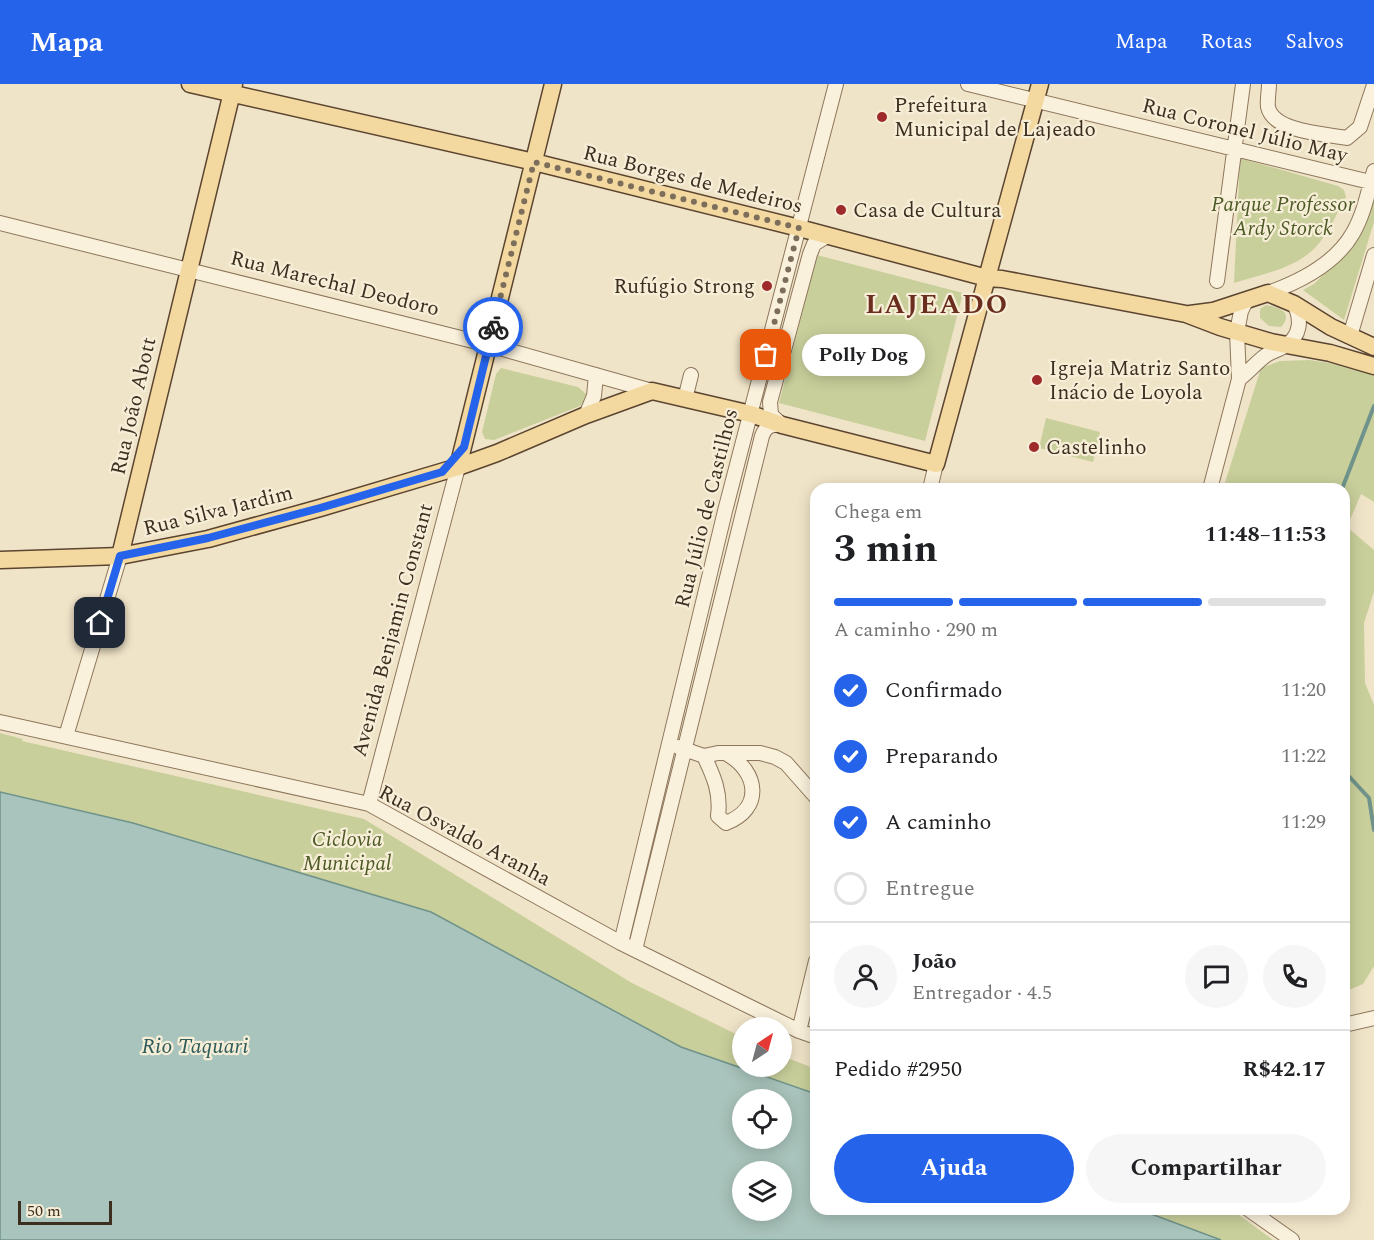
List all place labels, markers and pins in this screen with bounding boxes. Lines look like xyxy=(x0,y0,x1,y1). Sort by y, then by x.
place label: Prefeitura Municipal de Lajeado xyxy=(894,90,1096,146)
marker: Prefeitura Municipal de Lajeado xyxy=(875,110,889,124)
place label: Casa de Cultura xyxy=(853,195,1002,227)
marker: Casa de Cultura xyxy=(834,203,848,217)
place label: Rufúgio Strong xyxy=(613,271,755,303)
marker: Rufúgio Strong xyxy=(760,279,774,293)
pin xyxy=(740,329,791,380)
callout: Polly Dog xyxy=(802,334,925,376)
place label: Igreja Matriz Santo Inácio de Loyola xyxy=(1049,353,1230,409)
marker: Igreja Matriz Santo Inácio de Loyola xyxy=(1030,373,1044,387)
place label: Castelinho xyxy=(1046,432,1147,464)
marker: Castelinho xyxy=(1027,440,1041,454)
pin xyxy=(74,597,125,648)

